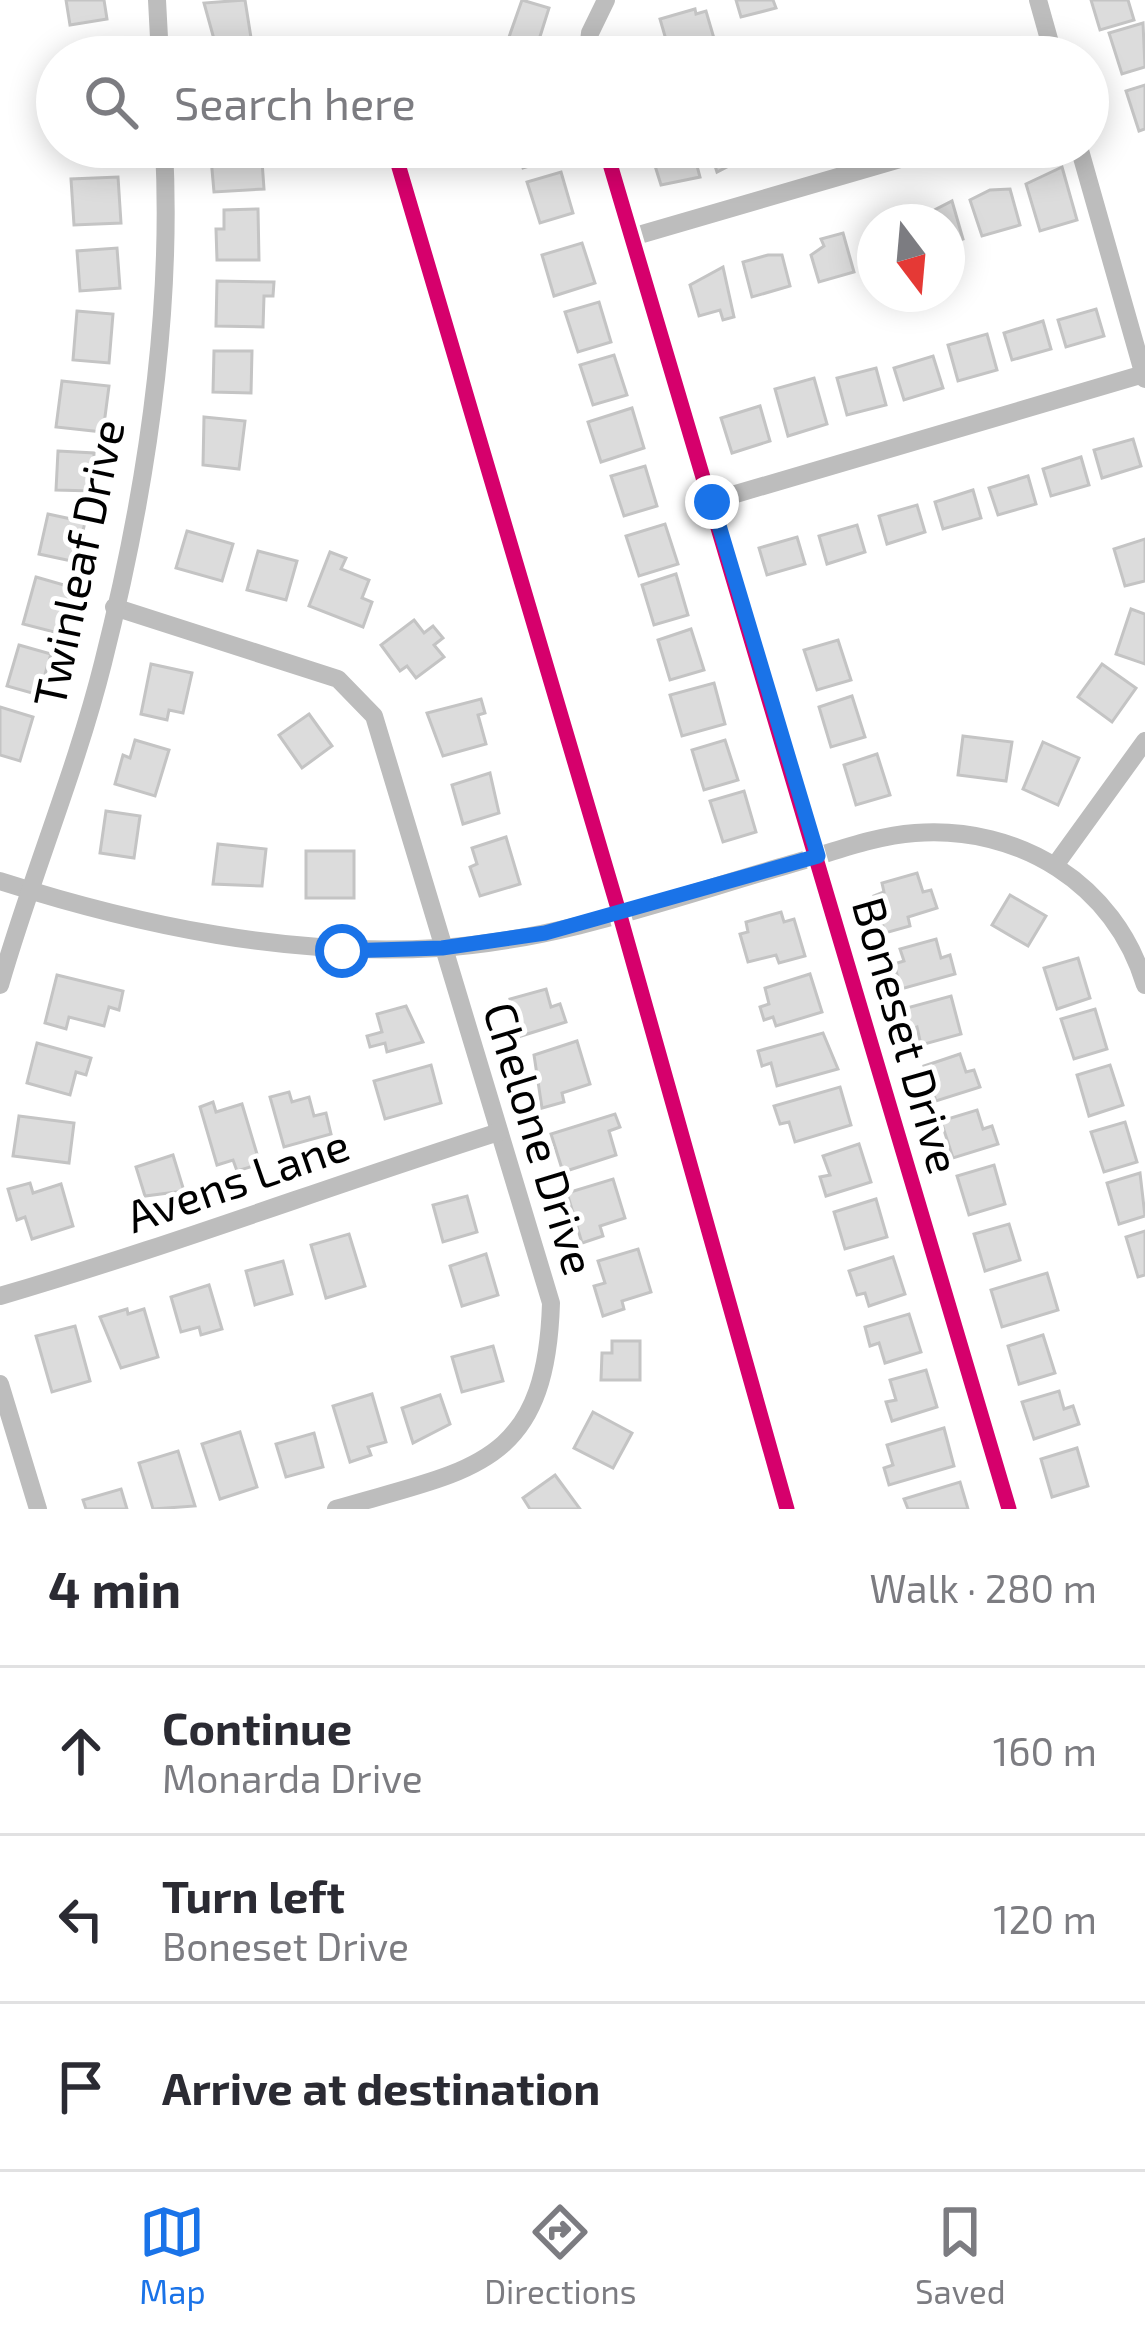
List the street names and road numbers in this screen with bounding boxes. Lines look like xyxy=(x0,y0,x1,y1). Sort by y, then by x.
street label: Twinleaf Drive xyxy=(20,414,134,712)
street label: Boneset Drive xyxy=(843,891,973,1179)
street label: Chelone Drive xyxy=(474,995,608,1281)
street label: Avens Lane xyxy=(119,1116,355,1242)

